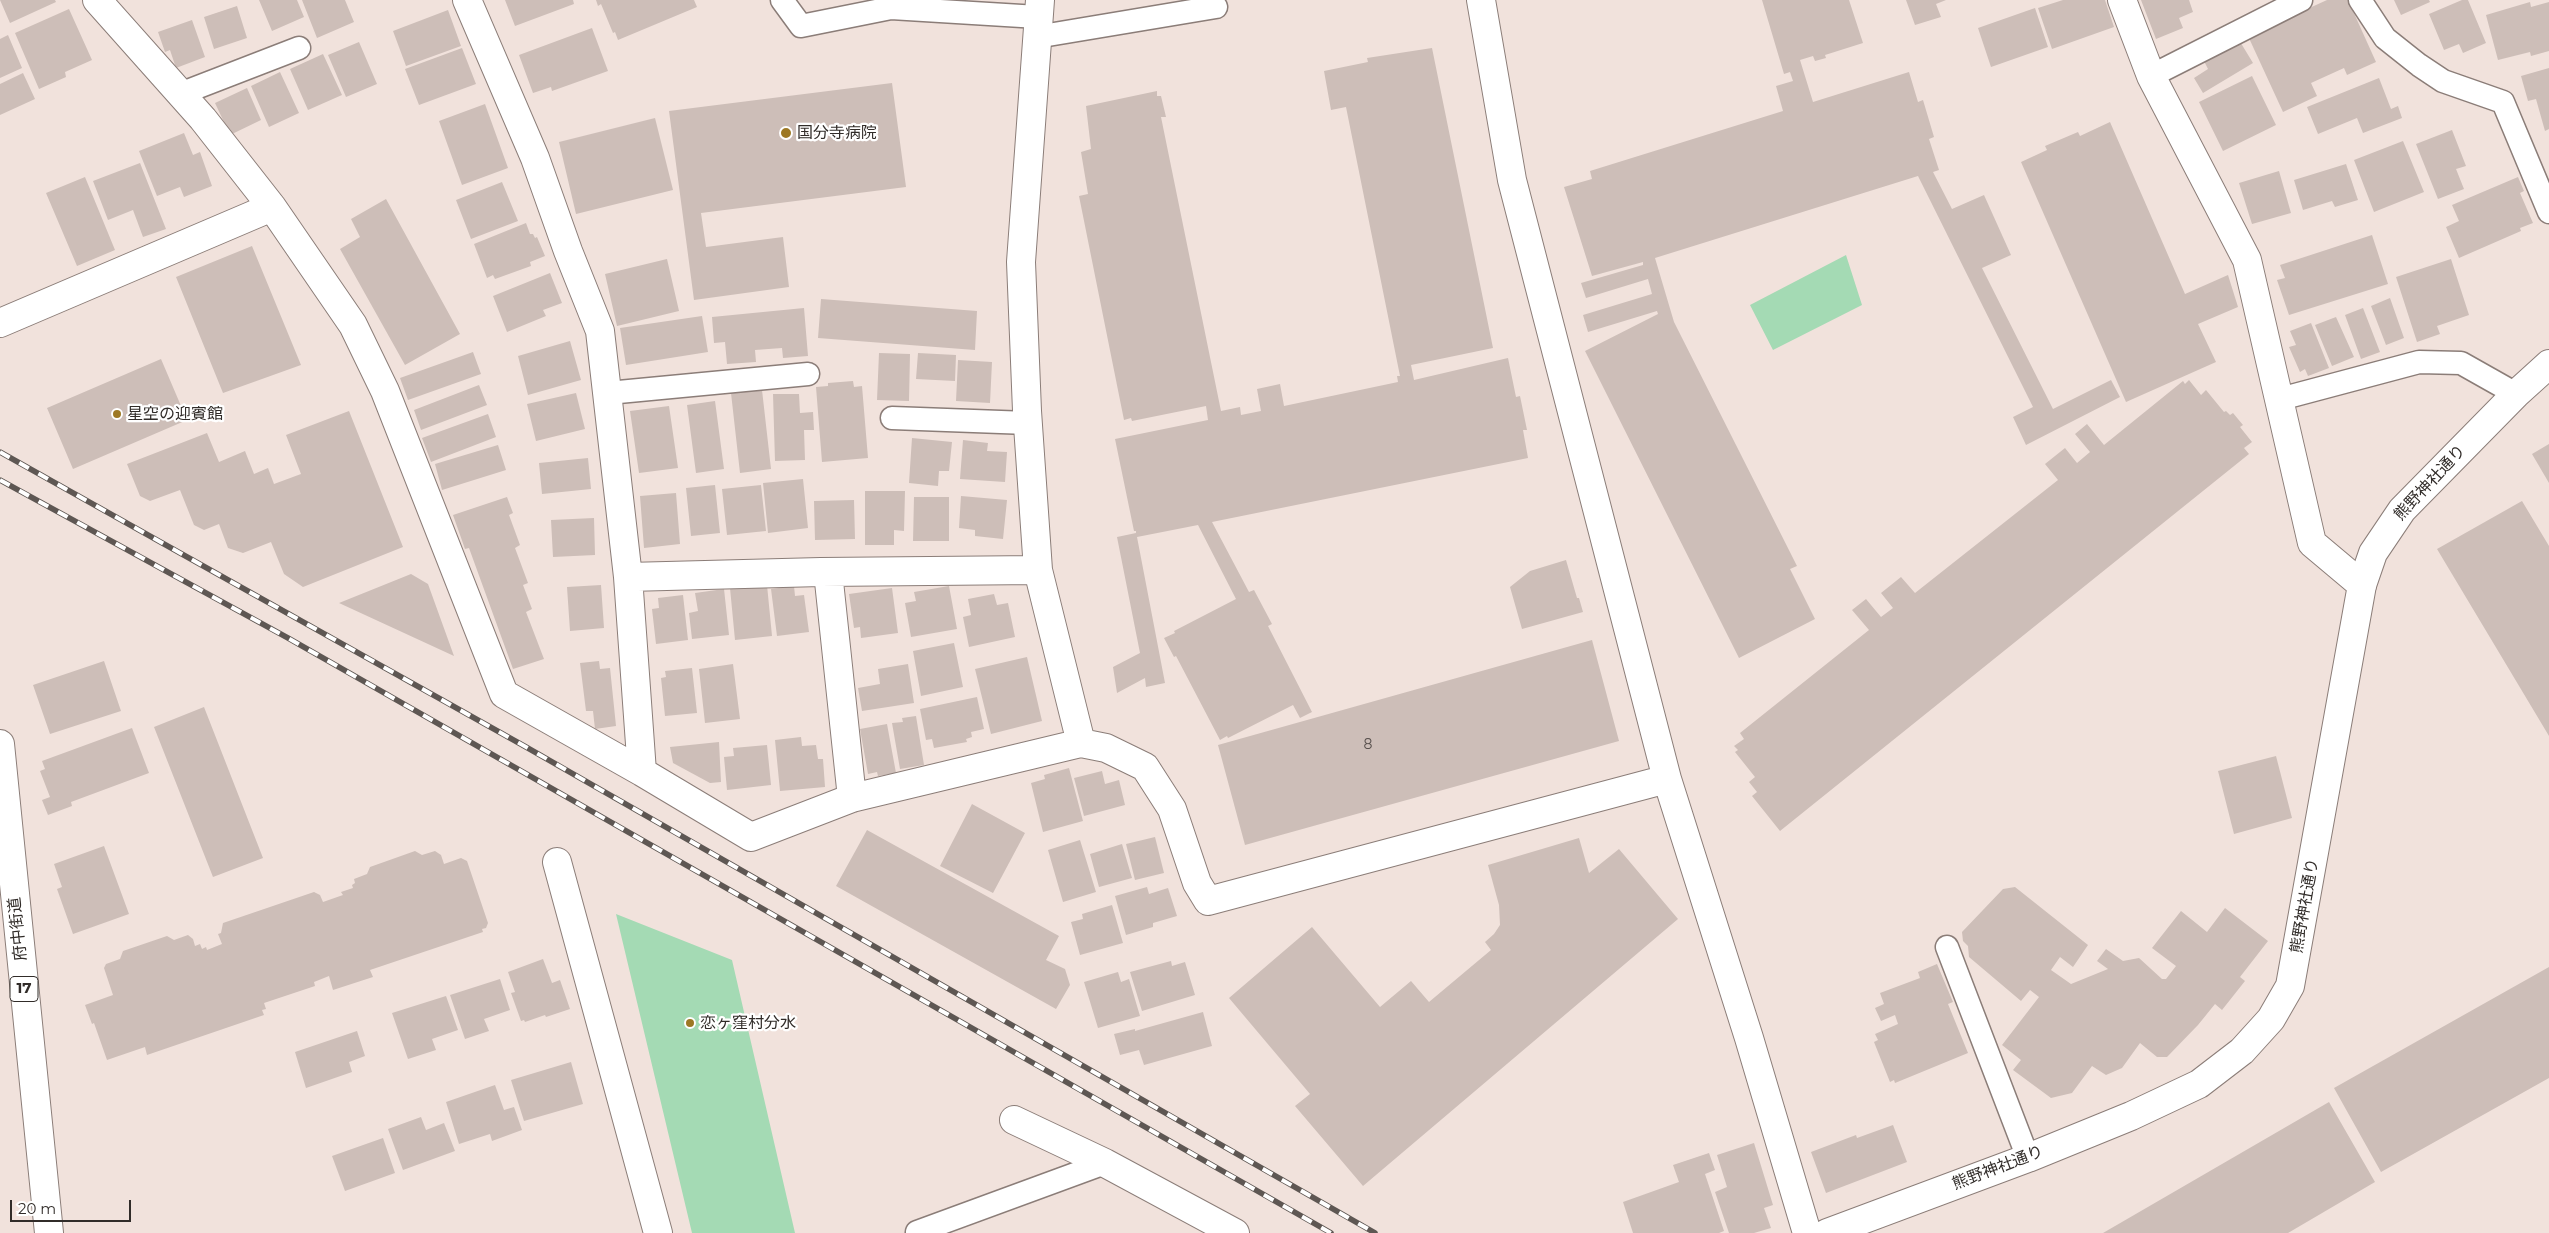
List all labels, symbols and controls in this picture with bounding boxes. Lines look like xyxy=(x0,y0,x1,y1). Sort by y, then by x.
place label: 国分寺病院 xyxy=(797,123,877,143)
marker: 国分寺病院 xyxy=(779,126,793,140)
place label: 星空の迎賓館 xyxy=(127,404,223,424)
marker: 星空の迎賓館 xyxy=(111,408,123,420)
street label: 熊野神社通り xyxy=(2390,441,2470,525)
house number: 8 xyxy=(1364,737,1372,753)
street label: 熊野神社通り xyxy=(2287,857,2323,955)
street label: 府中街道 xyxy=(5,896,31,962)
road number: 17 xyxy=(10,976,38,1002)
place label: 恋ヶ窪村分水 xyxy=(700,1013,796,1033)
marker: 恋ヶ窪村分水 xyxy=(684,1017,696,1029)
street label: 熊野神社通り xyxy=(1950,1142,2046,1194)
scale bar xyxy=(12,1190,134,1222)
text: 20 m xyxy=(18,1199,56,1218)

